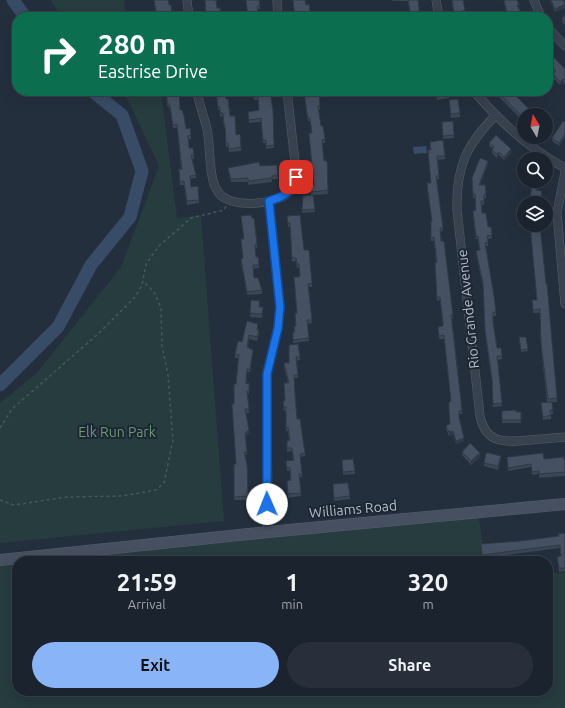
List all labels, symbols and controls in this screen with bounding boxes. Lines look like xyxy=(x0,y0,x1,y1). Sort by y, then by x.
icon: right xyxy=(32,28,84,80)
text: 280 m xyxy=(98,28,176,59)
text: Eastrise Drive xyxy=(98,61,208,81)
north arrow xyxy=(517,108,553,144)
map controls xyxy=(517,108,553,232)
button: search xyxy=(517,152,553,188)
pin xyxy=(279,160,313,194)
icon: arrive xyxy=(285,166,307,188)
button: layers xyxy=(517,196,553,232)
street label: Rio Grande Avenue xyxy=(454,249,482,369)
park label: Elk Run Park xyxy=(78,424,156,440)
position arrow xyxy=(246,483,288,525)
street label: Williams Road xyxy=(308,497,398,521)
text: 21:59 xyxy=(117,569,177,596)
text: 1 xyxy=(285,569,299,596)
text: 320 xyxy=(408,569,448,596)
text: Arrival xyxy=(128,597,166,611)
text: min xyxy=(281,597,303,611)
text: m xyxy=(422,597,434,611)
button: Exit xyxy=(32,642,279,688)
button: Share xyxy=(287,642,533,688)

